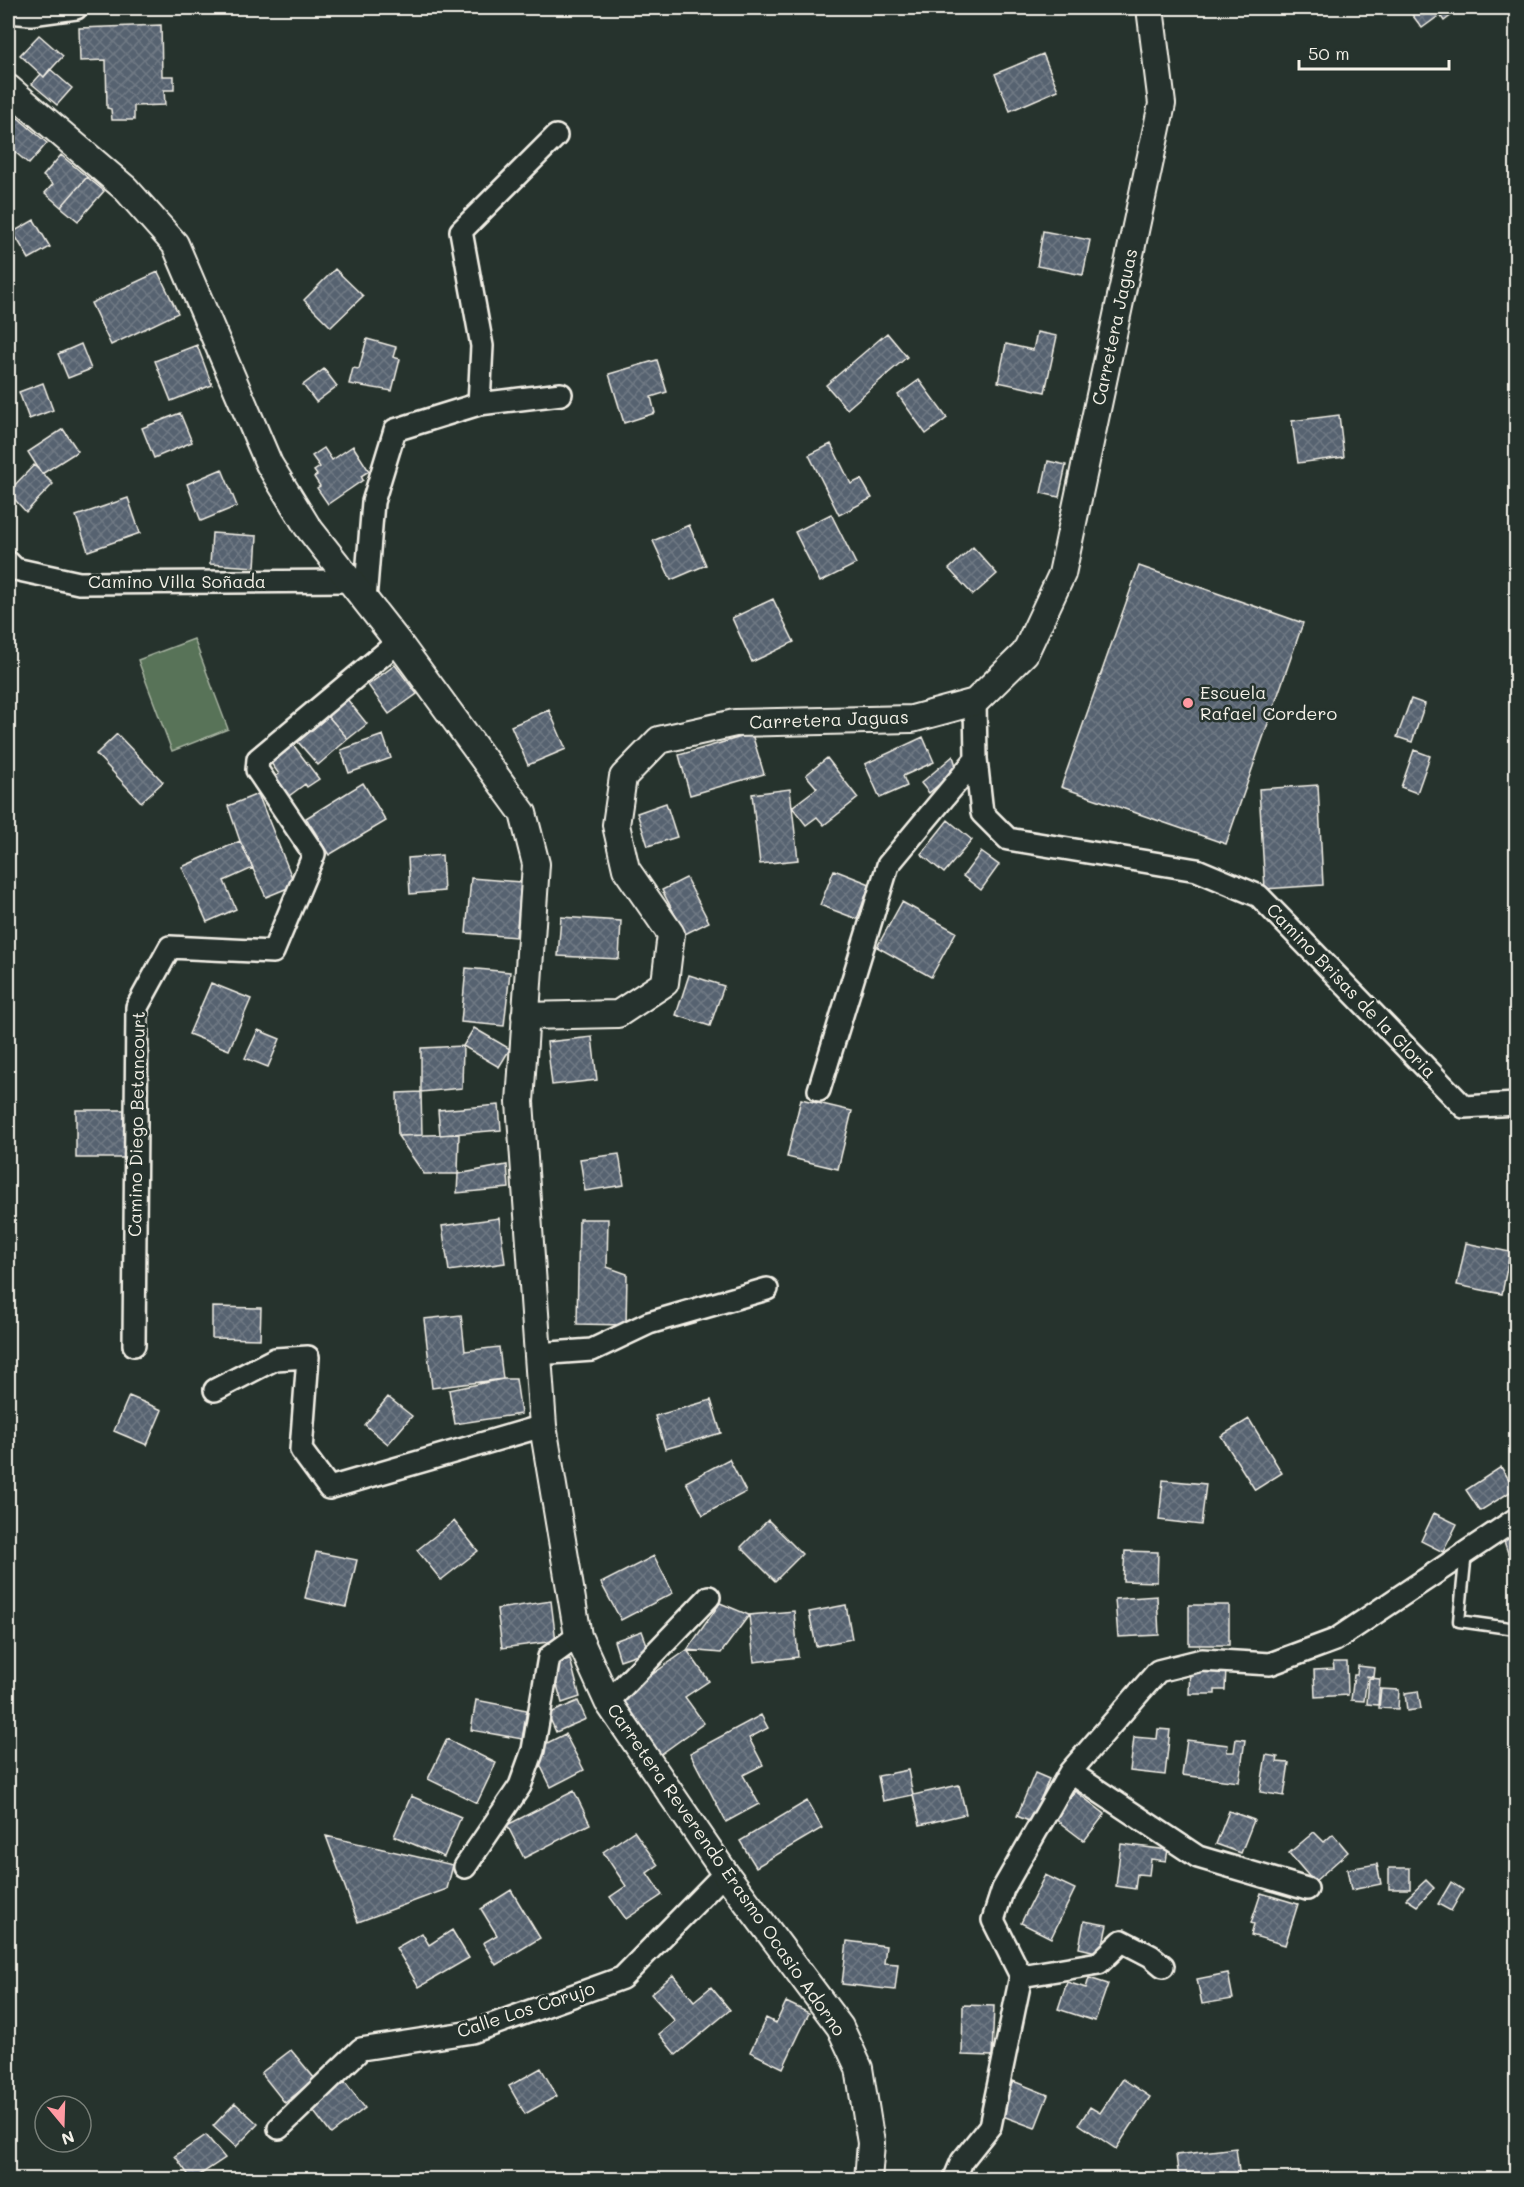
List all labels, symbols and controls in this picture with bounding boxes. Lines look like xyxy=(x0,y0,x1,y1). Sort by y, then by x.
scale bar xyxy=(1299,33,1449,71)
text: 50 m xyxy=(1308,41,1350,65)
street label: Carretera Jaguas xyxy=(1086,246,1142,407)
street label: Camino Villa Soñada xyxy=(88,569,266,593)
place label: Escuela Rafael Cordero xyxy=(1200,680,1338,725)
marker: Escuela Rafael Cordero xyxy=(1181,696,1195,710)
street label: Carretera Jaguas xyxy=(749,704,909,734)
street label: Camino Brisas de la Gloria xyxy=(1262,898,1442,1083)
street label: Camino Diego Betancourt xyxy=(122,1011,150,1237)
street label: Carretera Reverendo Erasmo Ocasio Adorno xyxy=(602,1698,852,2041)
street label: Calle Los Corujo xyxy=(454,1975,598,2043)
north arrow xyxy=(33,2094,93,2154)
text: N xyxy=(59,2127,77,2151)

